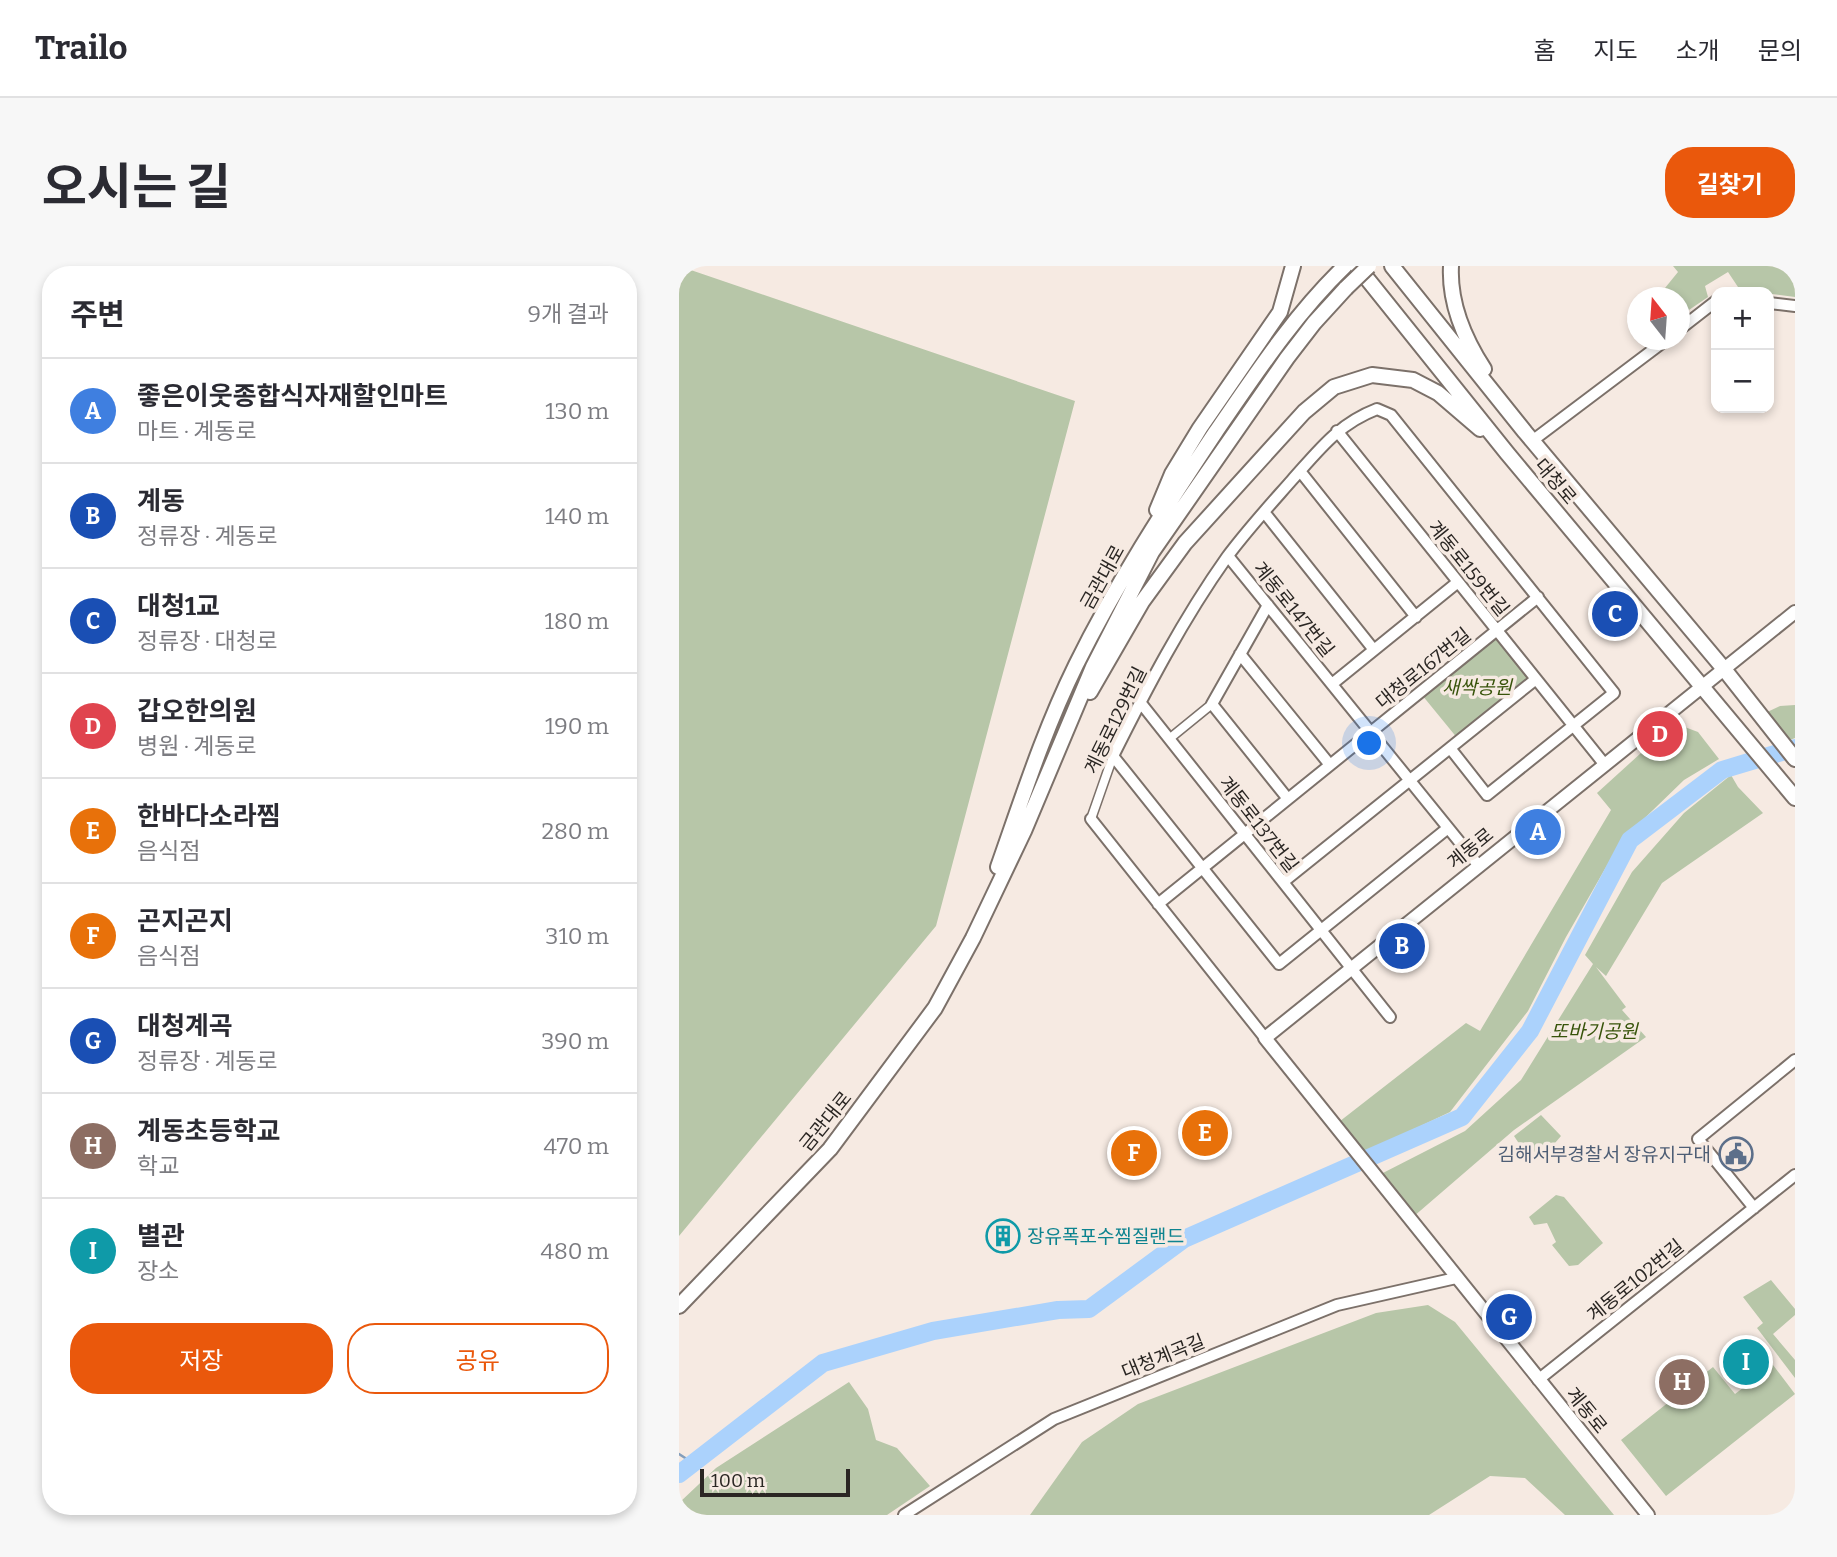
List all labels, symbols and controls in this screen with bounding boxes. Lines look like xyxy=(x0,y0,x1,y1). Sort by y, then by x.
text: Trailo xyxy=(35,28,128,68)
text: 홈 xyxy=(1533,37,1555,65)
text: 지도 xyxy=(1593,37,1638,65)
text: 소개 xyxy=(1676,37,1720,65)
text: 문의 xyxy=(1758,37,1802,65)
button: 길찾기 xyxy=(1665,147,1795,218)
text: 오시는 길 xyxy=(42,158,231,217)
north arrow xyxy=(1627,287,1690,350)
map controls xyxy=(1711,287,1774,413)
button: + xyxy=(1711,287,1774,350)
text: 주변 xyxy=(70,297,125,333)
text: 9개 결과 xyxy=(527,300,609,328)
button: − xyxy=(1711,350,1774,413)
text: 좋은이웃종합식자재할인마트 xyxy=(137,381,448,412)
text: A xyxy=(85,397,101,425)
text: 130 m xyxy=(545,397,609,425)
text: 마트 · 계동로 xyxy=(137,417,257,445)
street label: 대청로 xyxy=(1530,454,1581,509)
text: 계동 xyxy=(137,486,185,517)
text: B xyxy=(86,502,100,530)
text: 140 m xyxy=(545,502,609,530)
street label: 계동로159번길 xyxy=(1423,516,1514,621)
text: 정류장 · 계동로 xyxy=(137,522,278,550)
street label: 금관대로 xyxy=(1075,541,1129,613)
street label: 계동로147번길 xyxy=(1248,557,1339,661)
pin: C xyxy=(1592,588,1638,640)
text: 대청1교 xyxy=(137,591,220,622)
text: C xyxy=(86,607,100,635)
text: 180 m xyxy=(545,607,609,635)
street label: 대청로167번길 xyxy=(1371,623,1475,714)
text: 정류장 · 대청로 xyxy=(137,627,278,655)
street label: 계동로129번길 xyxy=(1080,663,1151,778)
park label: 새싹공원 xyxy=(1442,676,1513,699)
text: 갑오한의원 xyxy=(137,696,257,727)
pin: D xyxy=(1637,708,1683,760)
text: D xyxy=(85,712,101,740)
text: 190 m xyxy=(545,712,609,740)
your location xyxy=(1352,726,1386,760)
text: 병원 · 계동로 xyxy=(137,732,257,760)
street label: 계동로137번길 xyxy=(1214,772,1303,877)
text: 한바다소라찜 xyxy=(137,801,281,832)
pin: A xyxy=(1515,806,1561,858)
text: E xyxy=(86,817,100,845)
text: 280 m xyxy=(541,817,609,845)
street label: 계동로 xyxy=(1443,823,1498,874)
text: 음식점 xyxy=(137,837,200,865)
text: 곤지곤지 xyxy=(137,906,233,937)
pin: B xyxy=(1379,920,1425,972)
text: F xyxy=(87,922,99,950)
text: 310 m xyxy=(545,922,609,950)
text: 음식점 xyxy=(137,942,200,970)
text: 대청계곡 xyxy=(137,1011,233,1042)
park label: 또바기공원 xyxy=(1550,1020,1639,1043)
text: G xyxy=(85,1027,101,1055)
text: 390 m xyxy=(541,1027,609,1055)
text: 정류장 · 계동로 xyxy=(137,1047,278,1075)
street label: 금관대로 xyxy=(794,1087,856,1156)
pin: E xyxy=(1182,1107,1228,1159)
text: 계동초등학교 xyxy=(137,1116,281,1147)
pin: F xyxy=(1111,1127,1157,1179)
text: H xyxy=(84,1132,102,1160)
text: 470 m xyxy=(543,1132,609,1160)
public building icon: 김해서부경찰서 장유지구대 xyxy=(1717,1135,1755,1173)
place label: 김해서부경찰서 장유지구대 xyxy=(1497,1143,1711,1166)
text: 학교 xyxy=(137,1152,179,1180)
building icon: 장유폭포수찜질랜드 xyxy=(984,1217,1022,1255)
text: 별관 xyxy=(137,1221,185,1252)
place label: 장유폭포수찜질랜드 xyxy=(1027,1225,1184,1248)
street label: 계동로102번길 xyxy=(1582,1234,1688,1326)
text: I xyxy=(89,1237,97,1265)
text: 480 m xyxy=(540,1237,609,1265)
text: 장소 xyxy=(137,1257,179,1285)
pin: G xyxy=(1486,1291,1532,1343)
button: 저장 xyxy=(70,1323,333,1394)
button: 공유 xyxy=(347,1323,609,1394)
street label: 대청계곡길 xyxy=(1118,1329,1208,1383)
pin: I xyxy=(1723,1336,1769,1388)
pin: H xyxy=(1659,1356,1705,1408)
street label: 계동로 xyxy=(1561,1383,1612,1438)
scale bar xyxy=(700,1466,851,1498)
text: 100 m xyxy=(711,1469,765,1492)

